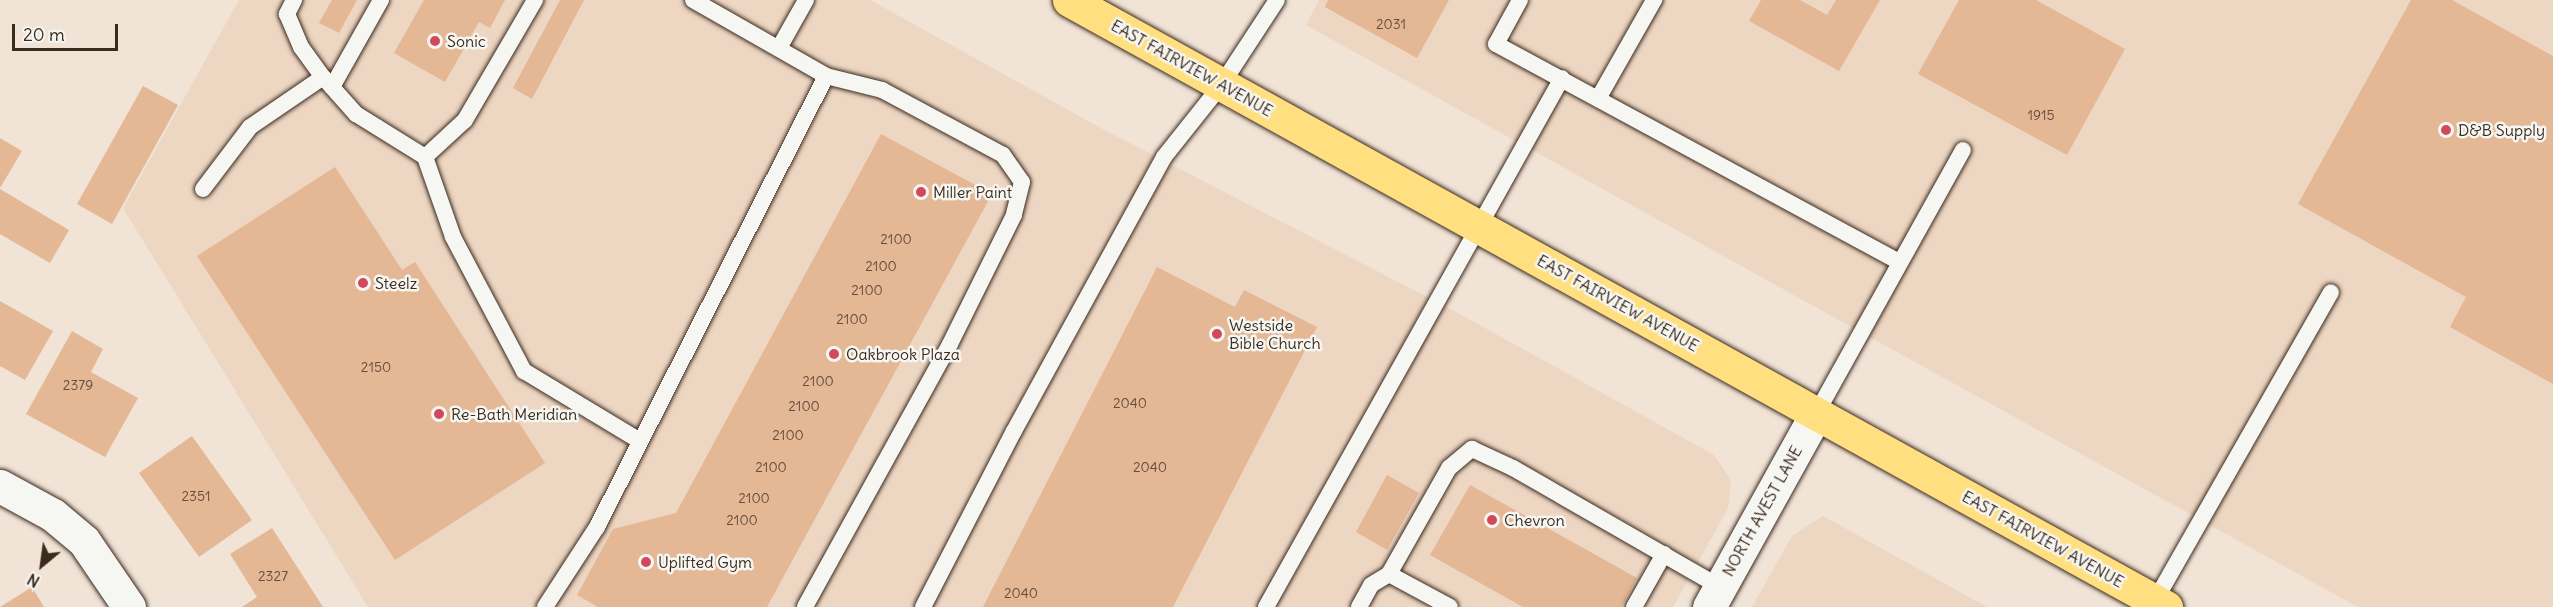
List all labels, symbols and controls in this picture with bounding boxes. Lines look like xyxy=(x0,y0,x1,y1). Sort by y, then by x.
scale bar xyxy=(15,12,122,50)
street label: EAST FAIRVIEW AVENUE xyxy=(1108,16,1276,120)
house number: 2031 xyxy=(1376,16,1406,32)
text: 20 m xyxy=(23,23,65,46)
place label: Sonic xyxy=(447,31,486,51)
marker: Sonic xyxy=(428,34,442,48)
house number: 1915 xyxy=(2027,107,2055,123)
place label: D&B Supply xyxy=(2458,120,2545,140)
marker: D&B Supply xyxy=(2439,123,2453,137)
place label: Miller Paint xyxy=(933,182,1012,202)
marker: Miller Paint xyxy=(914,185,928,199)
house number: 2100 xyxy=(880,231,912,247)
street label: EAST FAIRVIEW AVENUE xyxy=(1534,251,1702,355)
house number: 2100 xyxy=(865,258,897,274)
place label: Steelz xyxy=(375,273,417,293)
marker: Steelz xyxy=(356,276,370,290)
house number: 2100 xyxy=(851,282,883,298)
house number: 2100 xyxy=(836,311,868,327)
place label: Westside Bible Church xyxy=(1229,315,1321,353)
marker: Westside Bible Church xyxy=(1210,327,1224,341)
place label: Oakbrook Plaza xyxy=(846,344,960,364)
marker: Oakbrook Plaza xyxy=(827,347,841,361)
house number: 2150 xyxy=(361,359,391,375)
house number: 2100 xyxy=(802,373,834,389)
house number: 2379 xyxy=(63,377,93,393)
house number: 2040 xyxy=(1113,395,1147,411)
house number: 2100 xyxy=(788,398,820,414)
place label: Re-Bath Meridian xyxy=(451,404,577,424)
marker: Re-Bath Meridian xyxy=(432,407,446,421)
house number: 2100 xyxy=(772,427,804,443)
street label: NORTH AVEST LANE xyxy=(1718,442,1806,580)
house number: 2100 xyxy=(755,459,787,475)
house number: 2040 xyxy=(1133,459,1167,475)
street label: EAST FAIRVIEW AVENUE xyxy=(1959,487,2127,591)
house number: 2351 xyxy=(181,488,211,504)
house number: 2100 xyxy=(738,490,770,506)
place label: Chevron xyxy=(1504,510,1565,530)
house number: 2100 xyxy=(726,512,758,528)
marker: Chevron xyxy=(1485,513,1499,527)
north arrow xyxy=(12,535,72,595)
place label: Uplifted Gym xyxy=(658,552,752,572)
marker: Uplifted Gym xyxy=(639,555,653,569)
house number: 2327 xyxy=(258,568,288,584)
text: N xyxy=(24,569,43,592)
house number: 2040 xyxy=(1004,585,1038,601)

